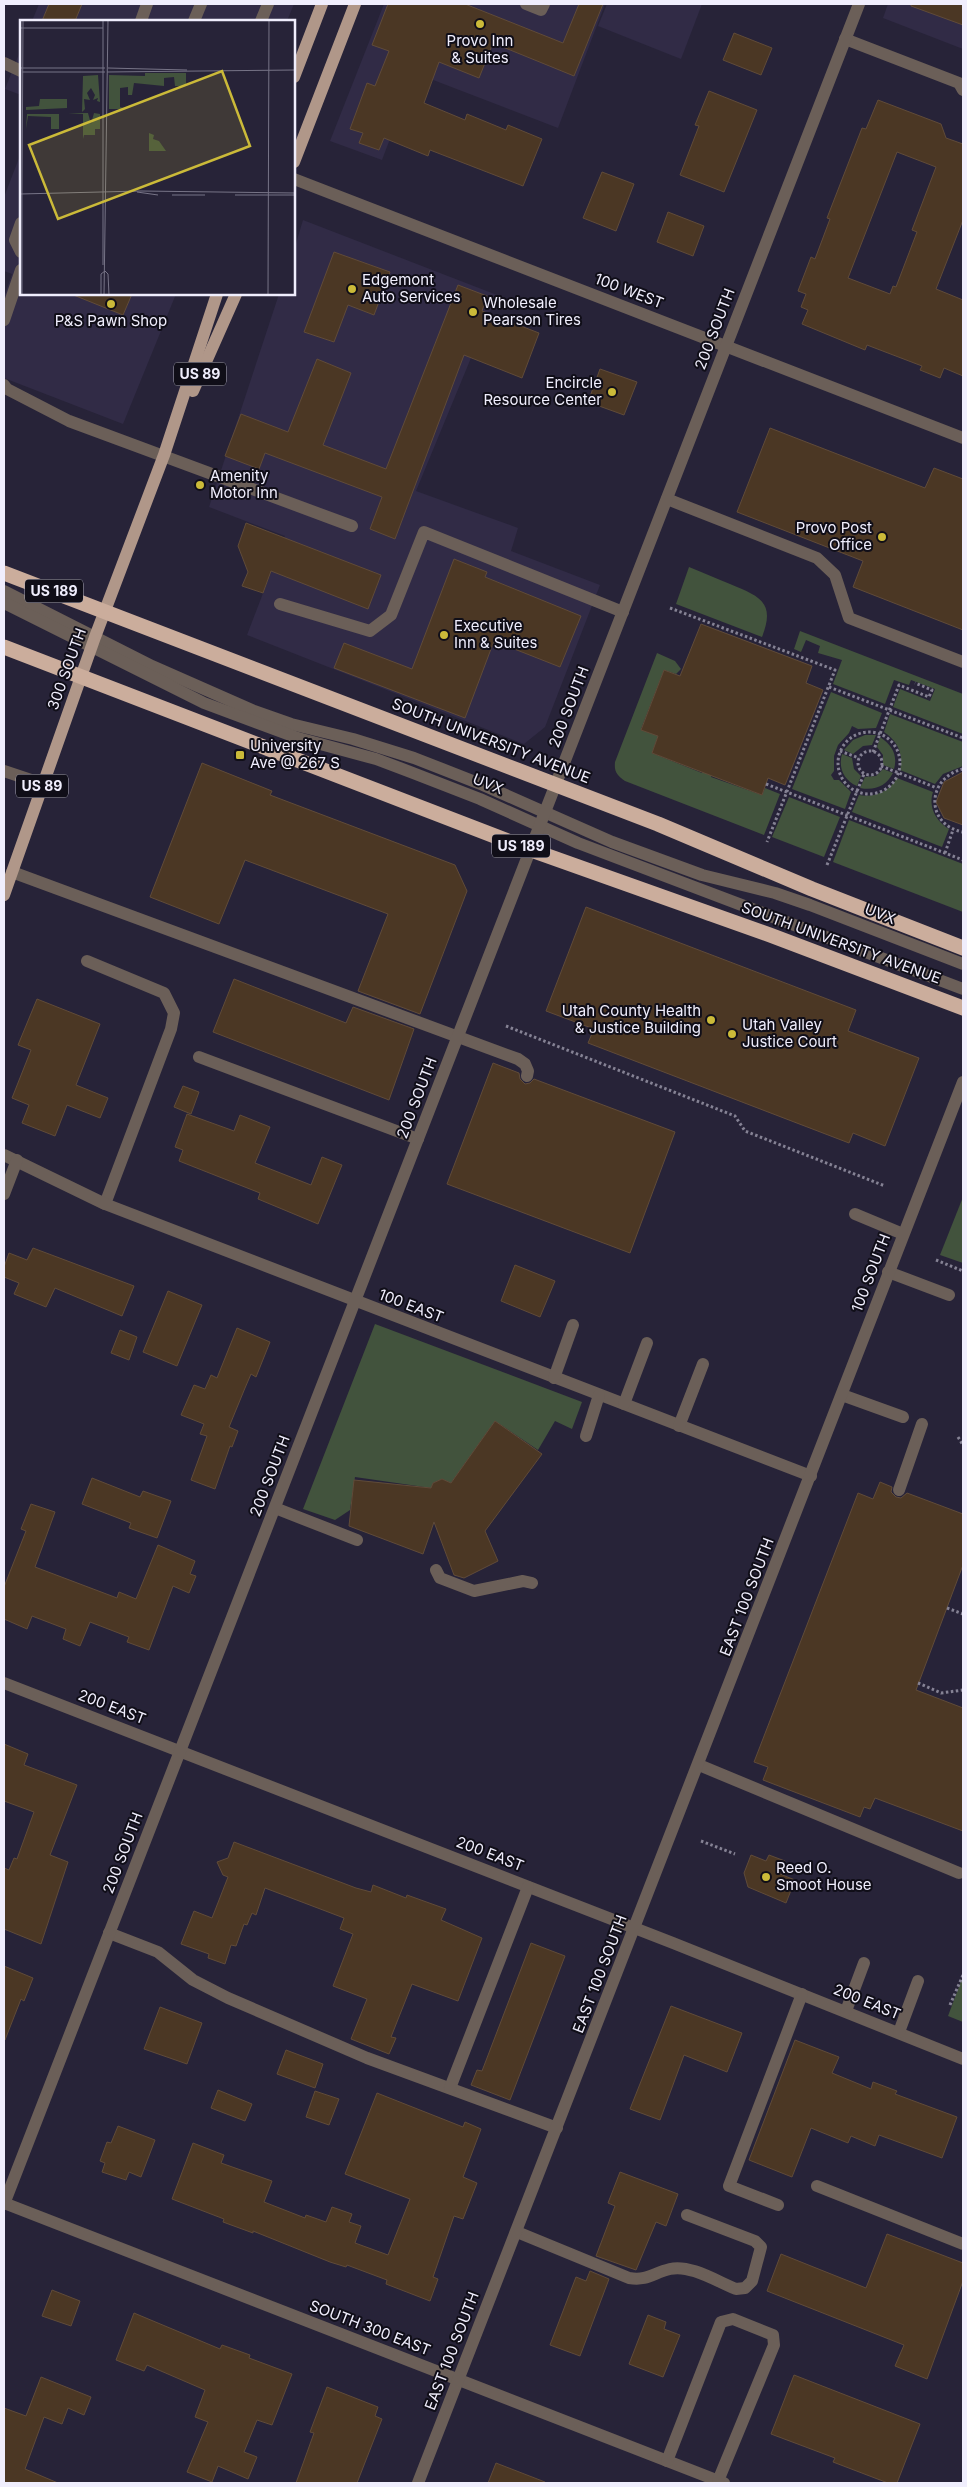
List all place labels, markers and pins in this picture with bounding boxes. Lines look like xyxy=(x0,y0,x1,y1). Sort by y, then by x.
marker: Provo Inn & Suites xyxy=(474,18,486,30)
place label: Provo Inn & Suites xyxy=(447,31,513,67)
place label: Edgemont Auto Services xyxy=(362,270,461,306)
marker: Edgemont Auto Services xyxy=(346,283,358,295)
place label: Wholesale Pearson Tires xyxy=(483,293,581,329)
marker: P&S Pawn Shop xyxy=(105,298,117,310)
marker: Wholesale Pearson Tires xyxy=(467,306,479,318)
place label: P&S Pawn Shop xyxy=(55,311,167,330)
place label: Encircle Resource Center xyxy=(483,373,602,409)
marker: Encircle Resource Center xyxy=(606,386,618,398)
place label: Amenity Motor Inn xyxy=(210,466,278,502)
marker: Amenity Motor Inn xyxy=(194,479,206,491)
place label: Provo Post Office xyxy=(796,518,872,554)
marker: Provo Post Office xyxy=(876,531,888,543)
place label: Executive Inn & Suites xyxy=(454,616,537,652)
marker: Executive Inn & Suites xyxy=(438,629,450,641)
place label: University Ave @ 267 S xyxy=(250,736,340,772)
marker: University Ave @ 267 S xyxy=(234,749,246,761)
place label: Utah County Health & Justice Building xyxy=(562,1001,701,1037)
marker: Utah County Health & Justice Building xyxy=(705,1014,717,1026)
place label: Utah Valley Justice Court xyxy=(742,1015,837,1051)
marker: Utah Valley Justice Court xyxy=(726,1028,738,1040)
place label: Reed O. Smoot House xyxy=(776,1858,872,1894)
marker: Reed O. Smoot House xyxy=(760,1871,772,1883)

